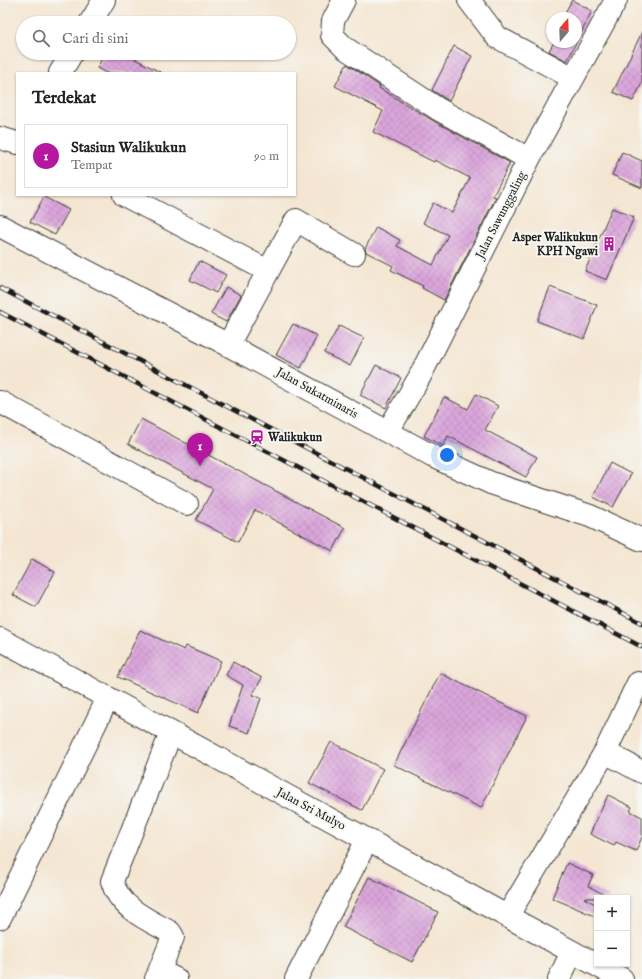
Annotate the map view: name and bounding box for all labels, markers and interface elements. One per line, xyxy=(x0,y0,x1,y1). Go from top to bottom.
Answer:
north arrow xyxy=(546,12,582,48)
search box xyxy=(16,16,296,60)
icon: search xyxy=(30,27,52,49)
text: Cari di sini xyxy=(62,29,129,48)
text: Terdekat xyxy=(32,88,96,109)
text: Stasiun Walikukun xyxy=(71,138,186,157)
text: 1 xyxy=(44,148,48,165)
text: 90 m xyxy=(254,148,279,165)
text: Tempat xyxy=(71,157,112,174)
street label: Jalan Sawunggaling xyxy=(471,168,531,264)
place label: Asper Walikukun KPH Ngawi xyxy=(512,230,599,260)
building icon: Asper Walikukun KPH Ngawi xyxy=(601,236,617,252)
street label: Jalan Sukatminaris xyxy=(271,363,361,423)
station icon: Walikukun xyxy=(249,429,265,445)
place label: Walikukun xyxy=(267,430,323,445)
pin: 1 xyxy=(187,433,213,466)
your location xyxy=(437,445,457,465)
street label: Jalan Sri Mulyo xyxy=(272,784,349,835)
map controls xyxy=(594,895,630,967)
button: + xyxy=(594,895,630,931)
button: − xyxy=(594,931,630,967)

